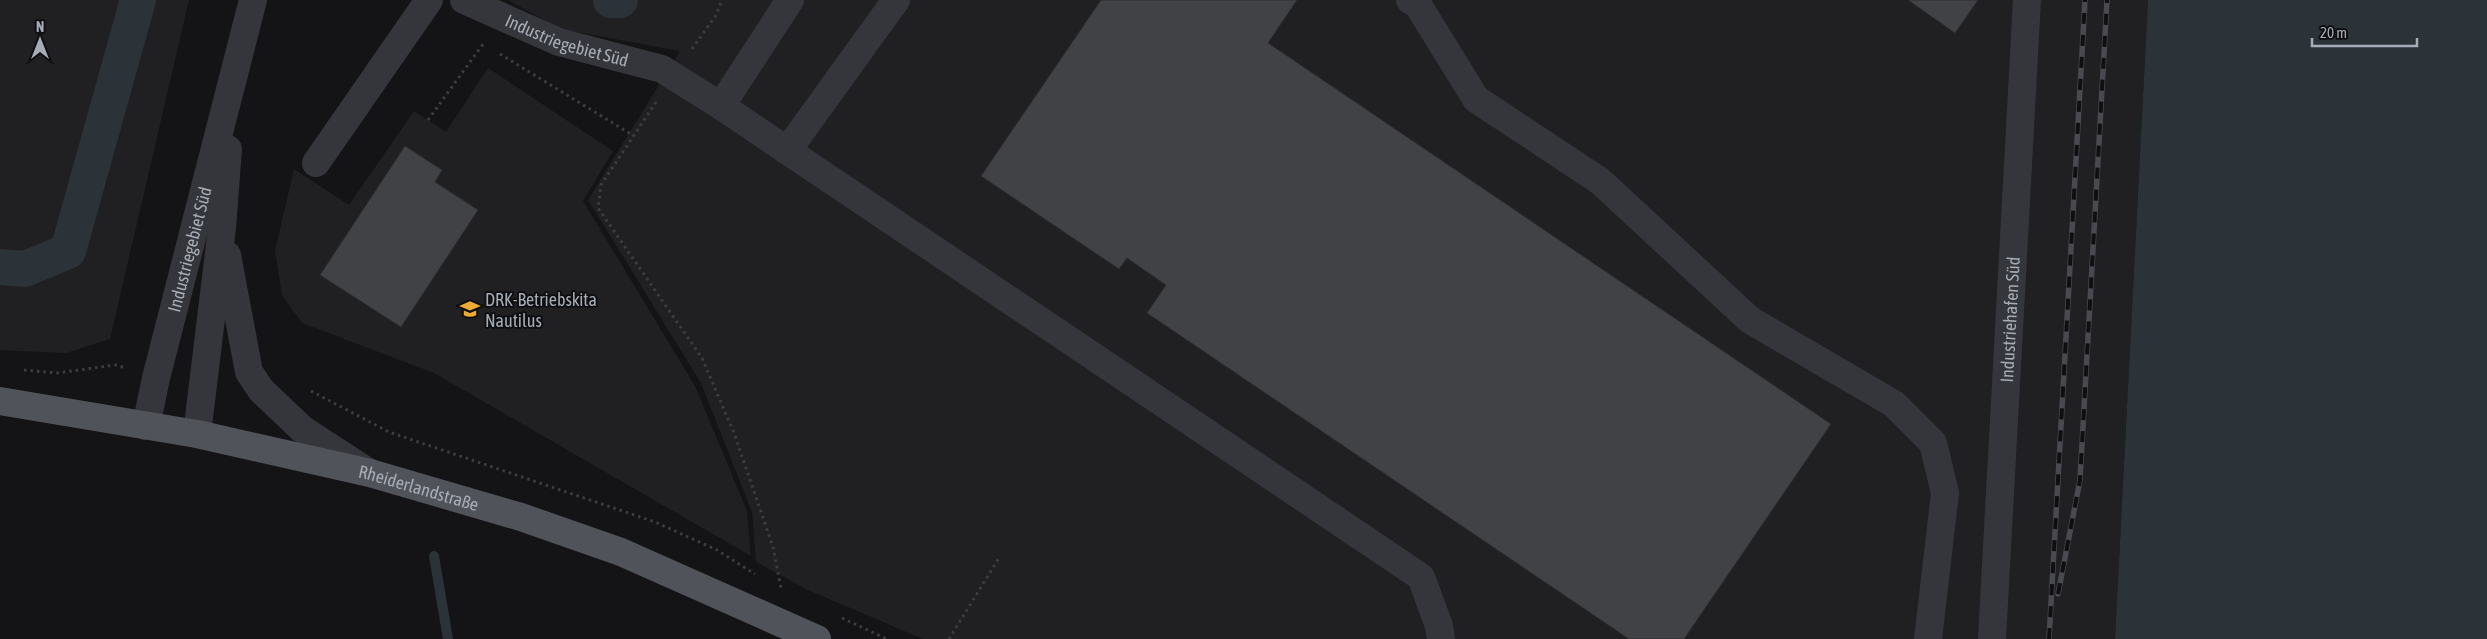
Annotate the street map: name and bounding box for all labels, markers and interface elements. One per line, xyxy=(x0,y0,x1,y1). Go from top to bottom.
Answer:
street label: Industriegebiet Süd xyxy=(502,9,631,70)
north arrow xyxy=(15,15,65,65)
scale bar xyxy=(2312,15,2417,47)
text: N xyxy=(36,19,44,35)
text: 20 m xyxy=(2320,24,2347,41)
street label: Industriegebiet Süd xyxy=(163,184,215,314)
street label: Industriehafen Süd xyxy=(1996,256,2023,383)
place label: DRK-Betriebskita Nautilus xyxy=(485,289,597,331)
school or university icon: DRK-Betriebskita Nautilus xyxy=(459,298,481,320)
street label: Rheiderlandstraße xyxy=(357,460,481,515)

